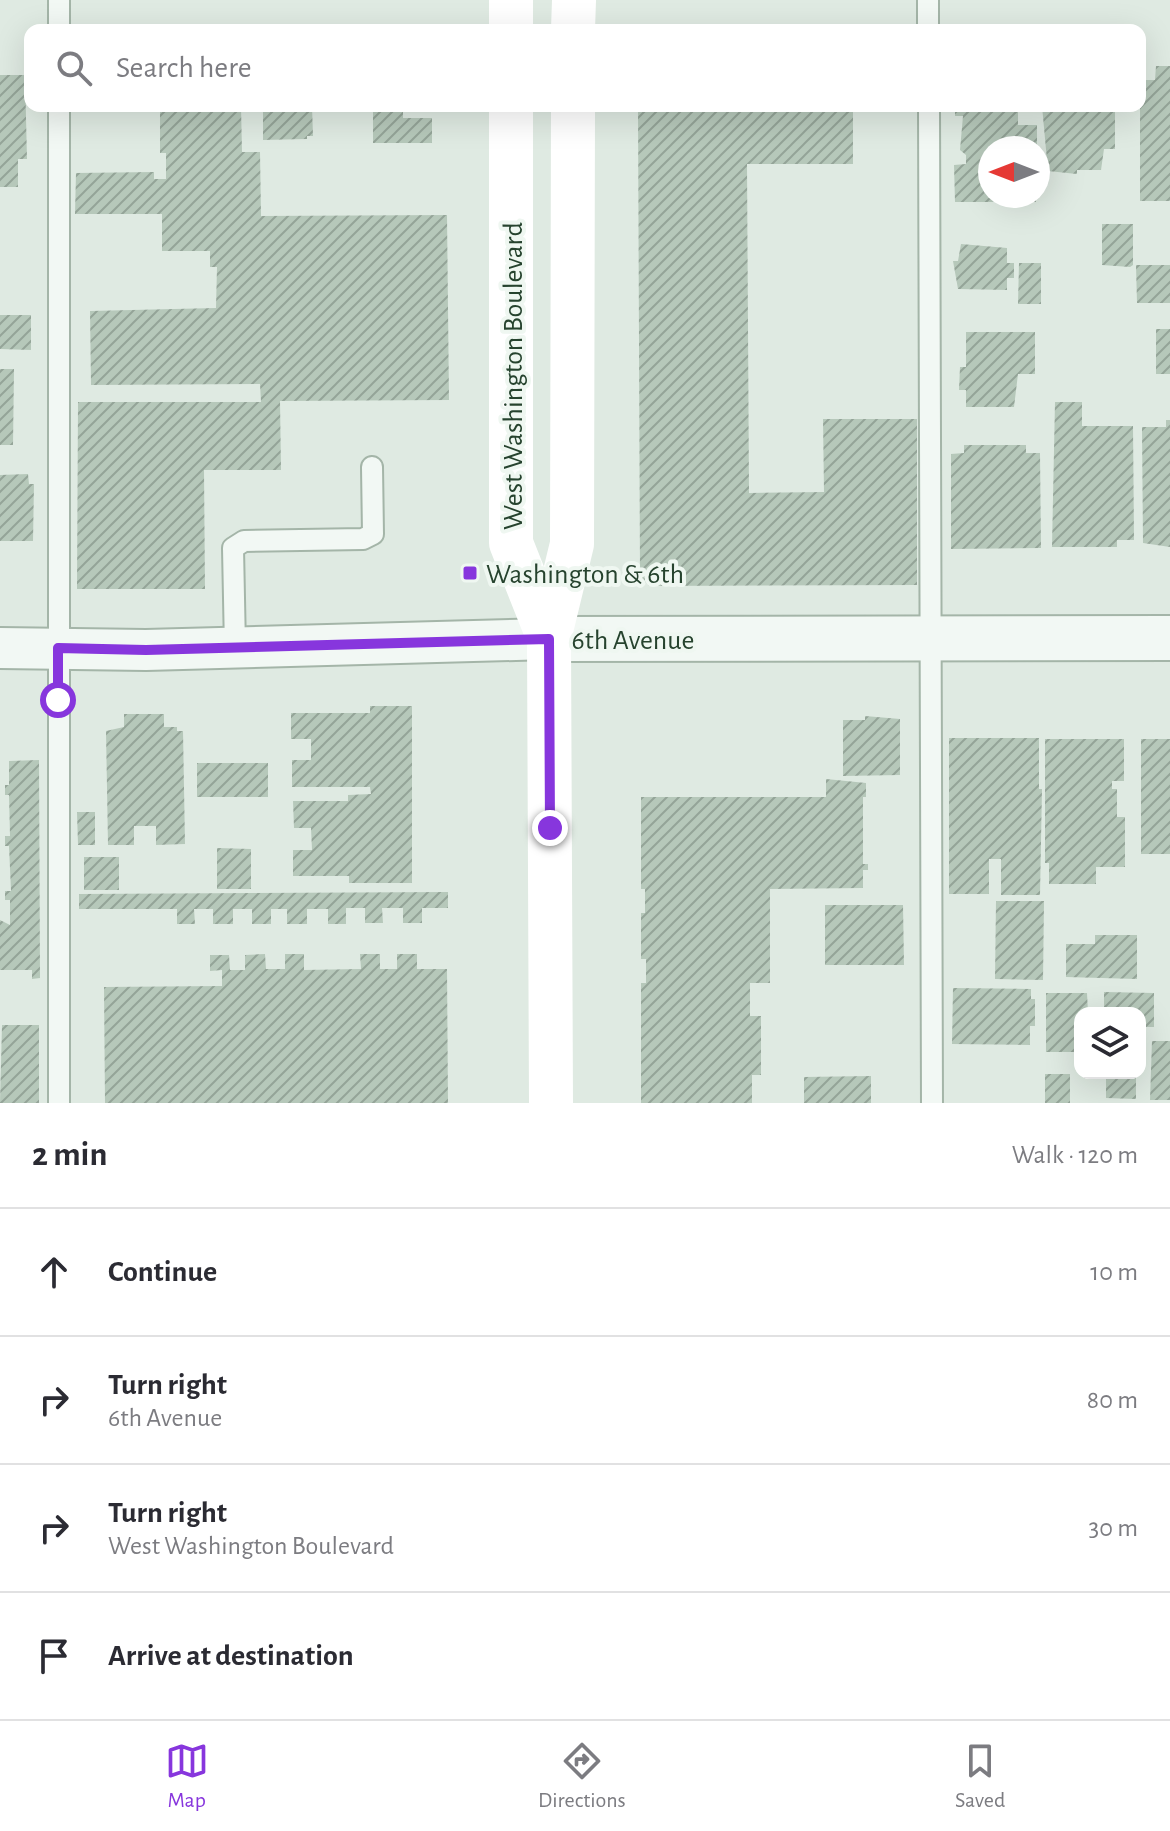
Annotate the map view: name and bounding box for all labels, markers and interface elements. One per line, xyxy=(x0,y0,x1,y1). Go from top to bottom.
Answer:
search box xyxy=(24,24,1146,112)
icon: search xyxy=(52,46,96,90)
text: Search here xyxy=(116,53,252,83)
north arrow xyxy=(978,136,1050,208)
street label: West Washington Boulevard xyxy=(500,222,528,530)
place label: Washington & 6th xyxy=(486,561,684,589)
marker: Washington & 6th xyxy=(461,564,479,582)
street label: 6th Avenue xyxy=(572,627,694,655)
route start xyxy=(40,682,76,718)
route end xyxy=(532,810,568,846)
map controls xyxy=(1074,1007,1146,1079)
button: layers xyxy=(1074,1007,1146,1079)
text: 2 min xyxy=(32,1138,107,1172)
text: Walk · 120 m xyxy=(1012,1142,1138,1168)
icon: ahead xyxy=(32,1250,76,1294)
text: Continue xyxy=(108,1257,217,1287)
text: 10 m xyxy=(1090,1259,1138,1285)
text: Turn right xyxy=(108,1370,227,1400)
icon: right xyxy=(32,1378,76,1422)
text: 80 m xyxy=(1087,1387,1138,1413)
text: 6th Avenue xyxy=(108,1405,222,1431)
text: Turn right xyxy=(108,1498,227,1528)
icon: right xyxy=(32,1506,76,1550)
text: 30 m xyxy=(1088,1515,1138,1541)
text: West Washington Boulevard xyxy=(108,1533,394,1559)
icon: arrive xyxy=(32,1634,76,1678)
text: Arrive at destination xyxy=(108,1641,354,1671)
tab: Map xyxy=(165,1739,209,1813)
tab: Directions xyxy=(538,1739,626,1813)
tab: Saved xyxy=(955,1739,1005,1813)

